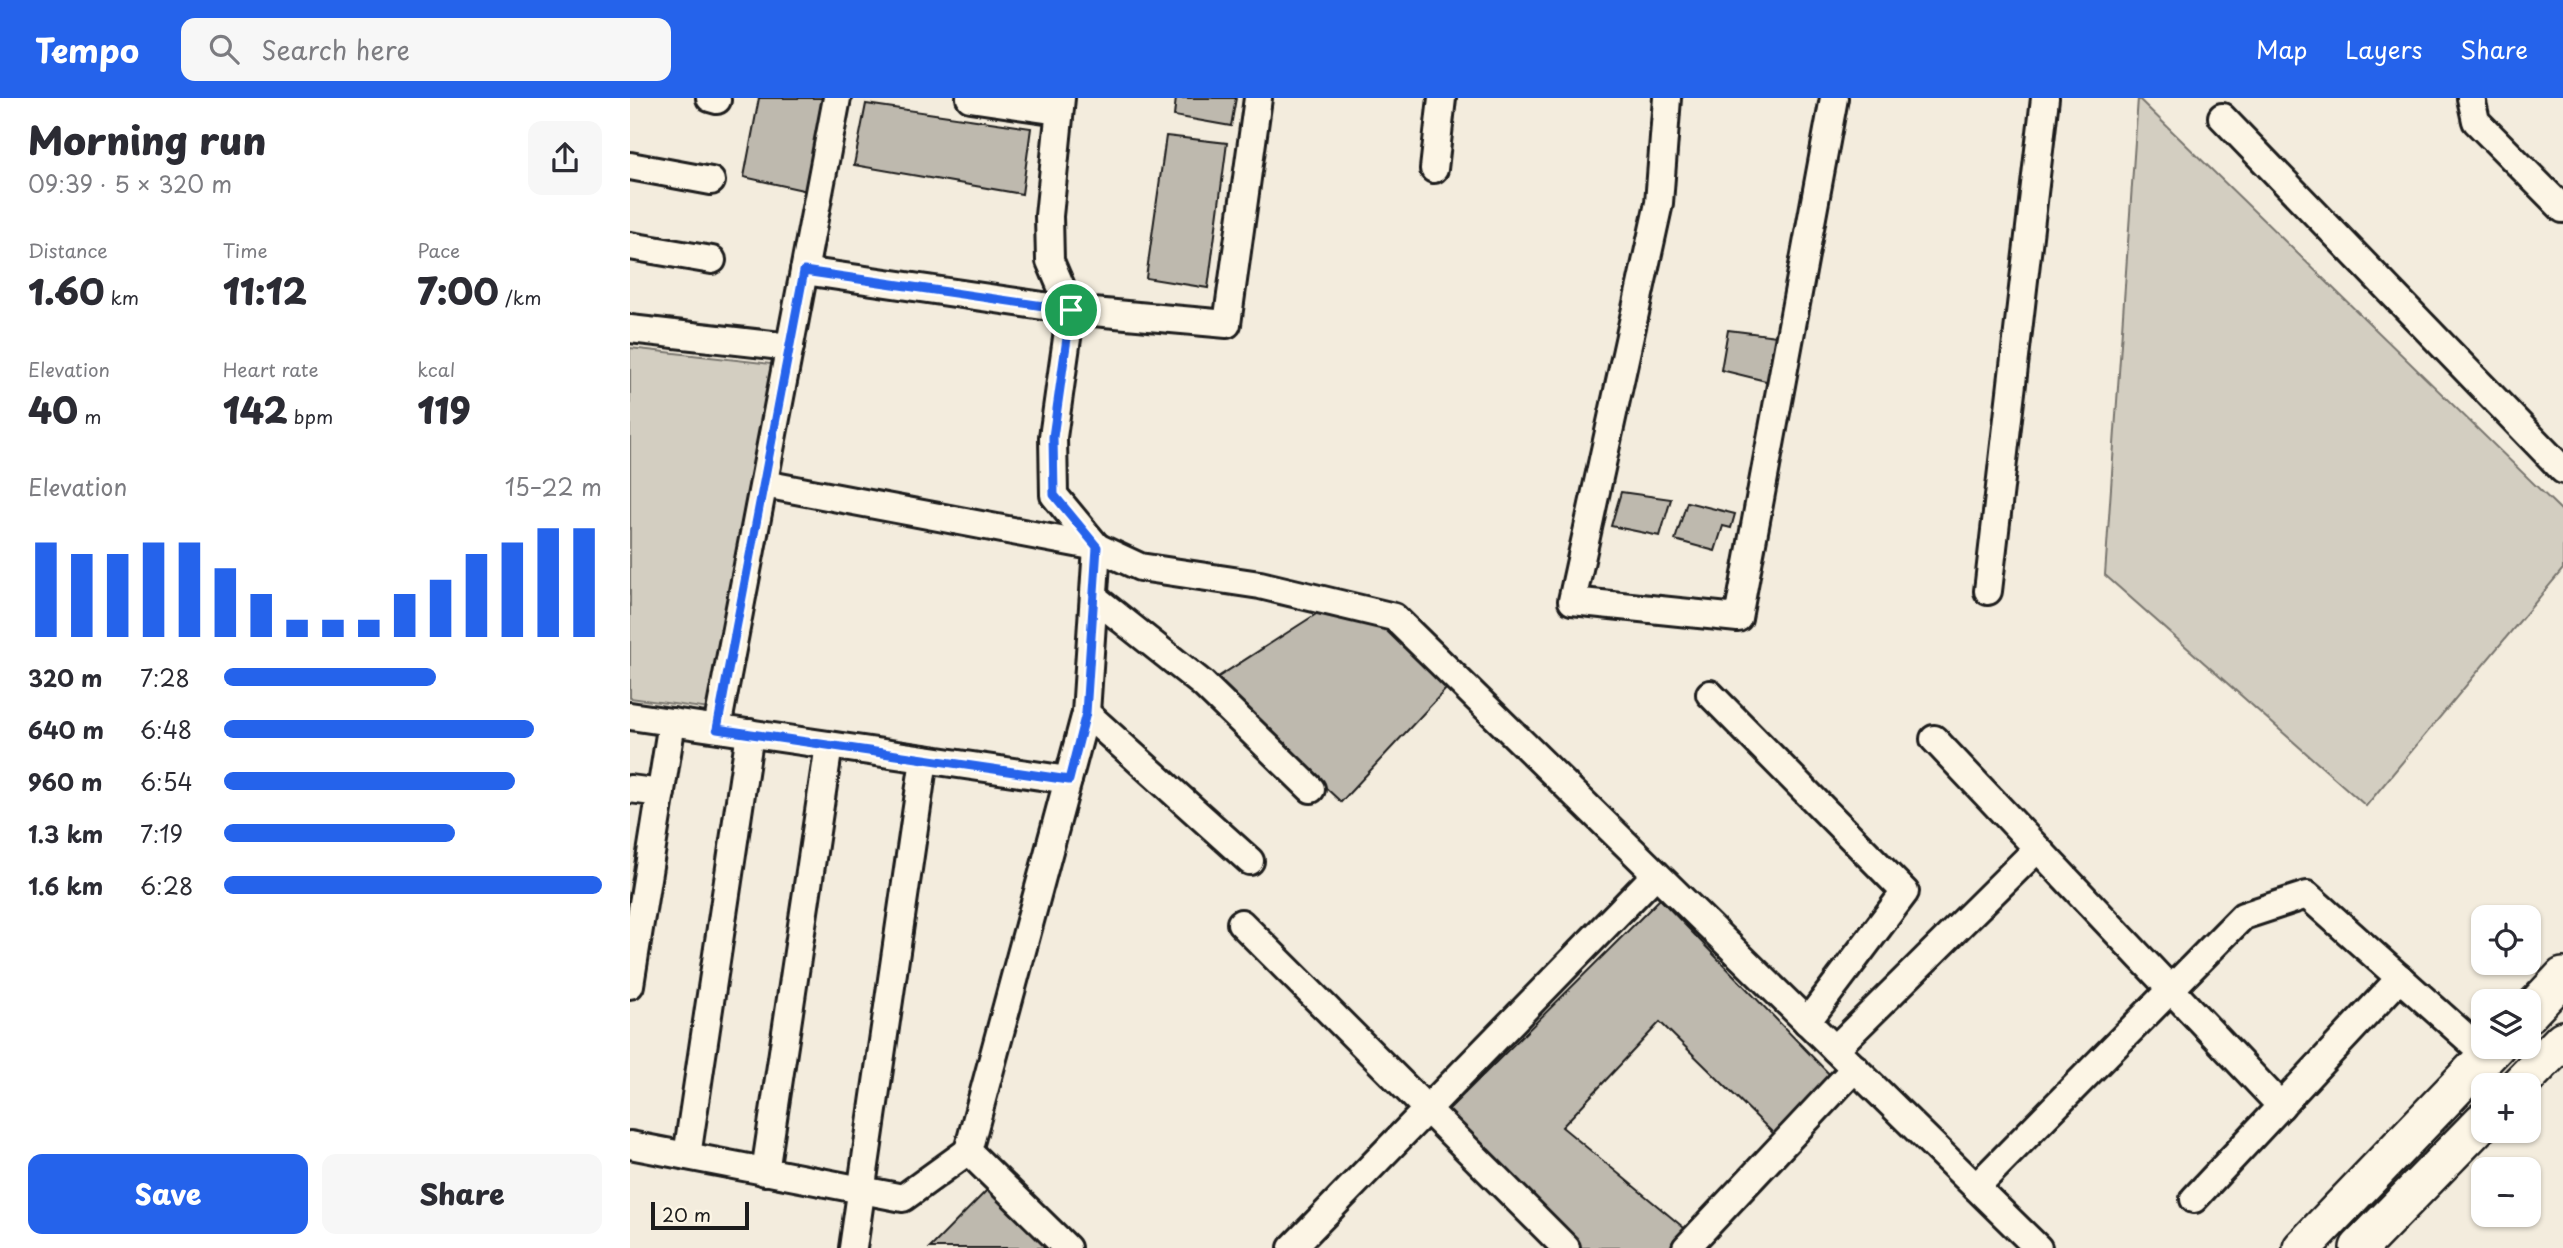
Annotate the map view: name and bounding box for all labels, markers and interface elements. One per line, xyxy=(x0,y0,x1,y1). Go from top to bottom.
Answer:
search box xyxy=(181,18,671,81)
text: Tempo xyxy=(35,24,139,74)
icon: search xyxy=(205,30,243,68)
text: Search here xyxy=(261,30,410,69)
text: Map xyxy=(2256,31,2307,67)
text: Layers xyxy=(2345,31,2422,67)
text: Share xyxy=(2460,31,2528,67)
text: Morning run xyxy=(28,111,266,168)
button: share xyxy=(528,121,602,195)
text: 09:39 · 5 × 320 m xyxy=(28,166,232,201)
text: Distance xyxy=(28,236,108,264)
text: Time xyxy=(223,236,268,264)
text: Pace xyxy=(417,236,460,264)
text: 1.60 xyxy=(28,264,104,317)
text: 11:12 xyxy=(223,264,307,317)
text: 7:00 xyxy=(417,264,499,317)
pin xyxy=(1041,280,1101,340)
text: km xyxy=(104,283,139,311)
text: /km xyxy=(499,283,541,311)
icon: arrive xyxy=(1052,291,1090,329)
text: Elevation xyxy=(28,355,110,383)
text: Heart rate xyxy=(223,355,319,383)
text: kcal xyxy=(417,355,455,383)
text: 40 xyxy=(28,383,78,436)
text: 142 xyxy=(223,383,288,436)
text: 119 xyxy=(417,383,471,436)
text: m xyxy=(78,402,102,430)
text: bpm xyxy=(288,402,333,430)
text: Elevation xyxy=(28,469,127,504)
text: 15–22 m xyxy=(505,469,602,504)
text: 320 m xyxy=(28,660,102,695)
text: 7:28 xyxy=(140,660,190,695)
text: 640 m xyxy=(28,712,104,747)
text: 6:48 xyxy=(140,712,192,747)
text: 960 m xyxy=(28,764,102,799)
text: 6:54 xyxy=(140,764,193,799)
text: 1.3 km xyxy=(28,816,103,851)
text: 7:19 xyxy=(140,816,183,851)
text: 1.6 km xyxy=(28,868,103,903)
text: 6:28 xyxy=(140,868,193,903)
map controls xyxy=(2471,905,2541,1227)
button: locate xyxy=(2471,905,2541,975)
button: layers xyxy=(2471,989,2541,1059)
button: + xyxy=(2471,1073,2541,1143)
button: Save xyxy=(28,1154,308,1234)
button: Share xyxy=(322,1154,602,1234)
button: − xyxy=(2471,1157,2541,1227)
scale bar xyxy=(651,1199,749,1231)
text: 20 m xyxy=(662,1200,711,1228)

